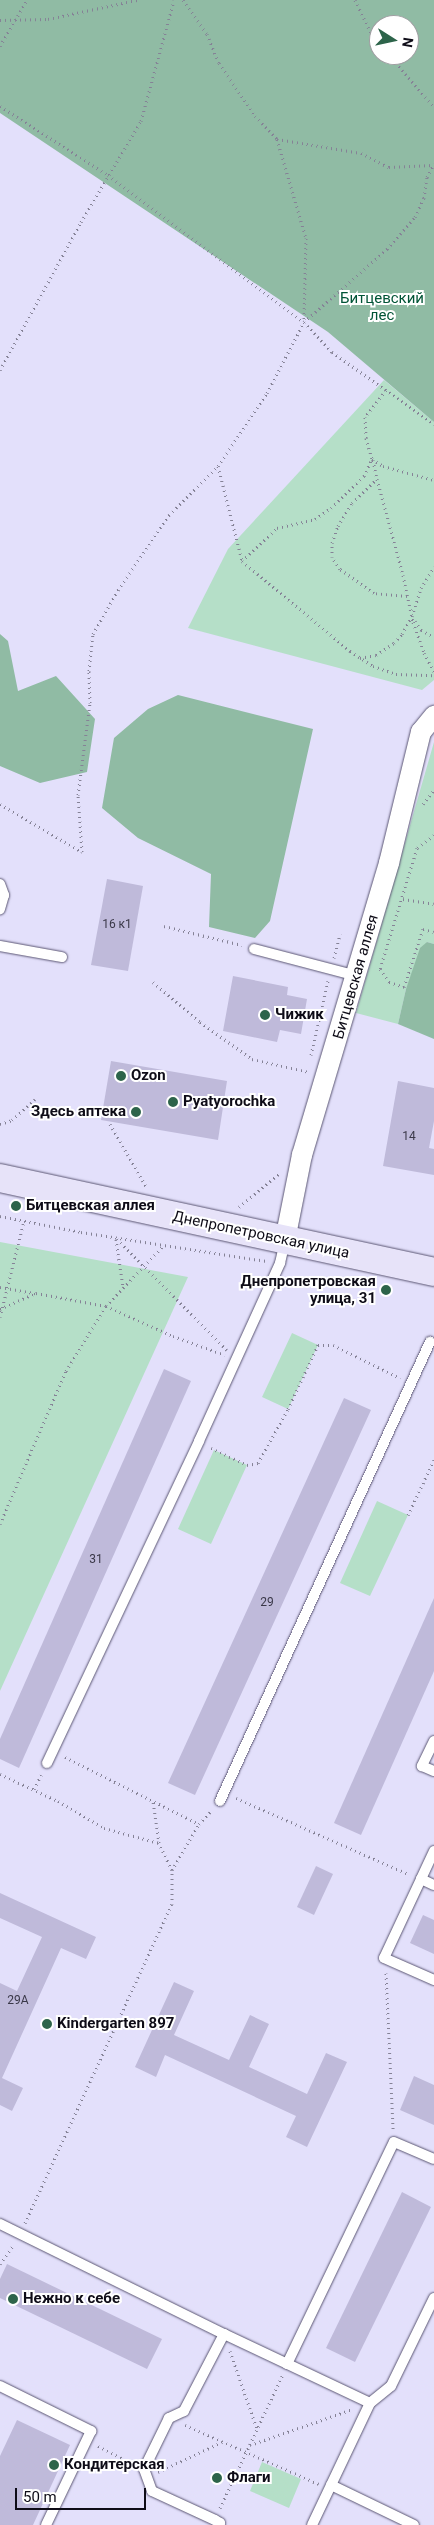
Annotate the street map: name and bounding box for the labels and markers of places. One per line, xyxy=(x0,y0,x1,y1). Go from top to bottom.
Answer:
place label: Чижик xyxy=(275,1006,324,1024)
marker: Чижик xyxy=(259,1009,271,1021)
place label: Ozon xyxy=(131,1067,166,1085)
marker: Ozon xyxy=(115,1070,127,1082)
place label: Pyatyorochka xyxy=(183,1093,275,1111)
marker: Pyatyorochka xyxy=(167,1096,179,1108)
place label: Здесь аптека xyxy=(31,1103,126,1121)
marker: Здесь аптека xyxy=(130,1106,142,1118)
place label: Битцевская аллея xyxy=(26,1197,155,1215)
marker: Битцевская аллея xyxy=(10,1200,22,1212)
place label: Днепропетровская улица, 31 xyxy=(241,1272,376,1307)
marker: Днепропетровская улица, 31 xyxy=(380,1284,392,1296)
place label: Kindergarten 897 xyxy=(57,2015,174,2033)
marker: Kindergarten 897 xyxy=(41,2018,53,2030)
place label: Нежно к себе xyxy=(23,2290,120,2308)
marker: Нежно к себе xyxy=(7,2293,19,2305)
place label: Кондитерская xyxy=(64,2456,165,2474)
marker: Кондитерская xyxy=(48,2459,60,2471)
place label: Флаги xyxy=(227,2469,271,2487)
marker: Флаги xyxy=(211,2472,223,2484)

